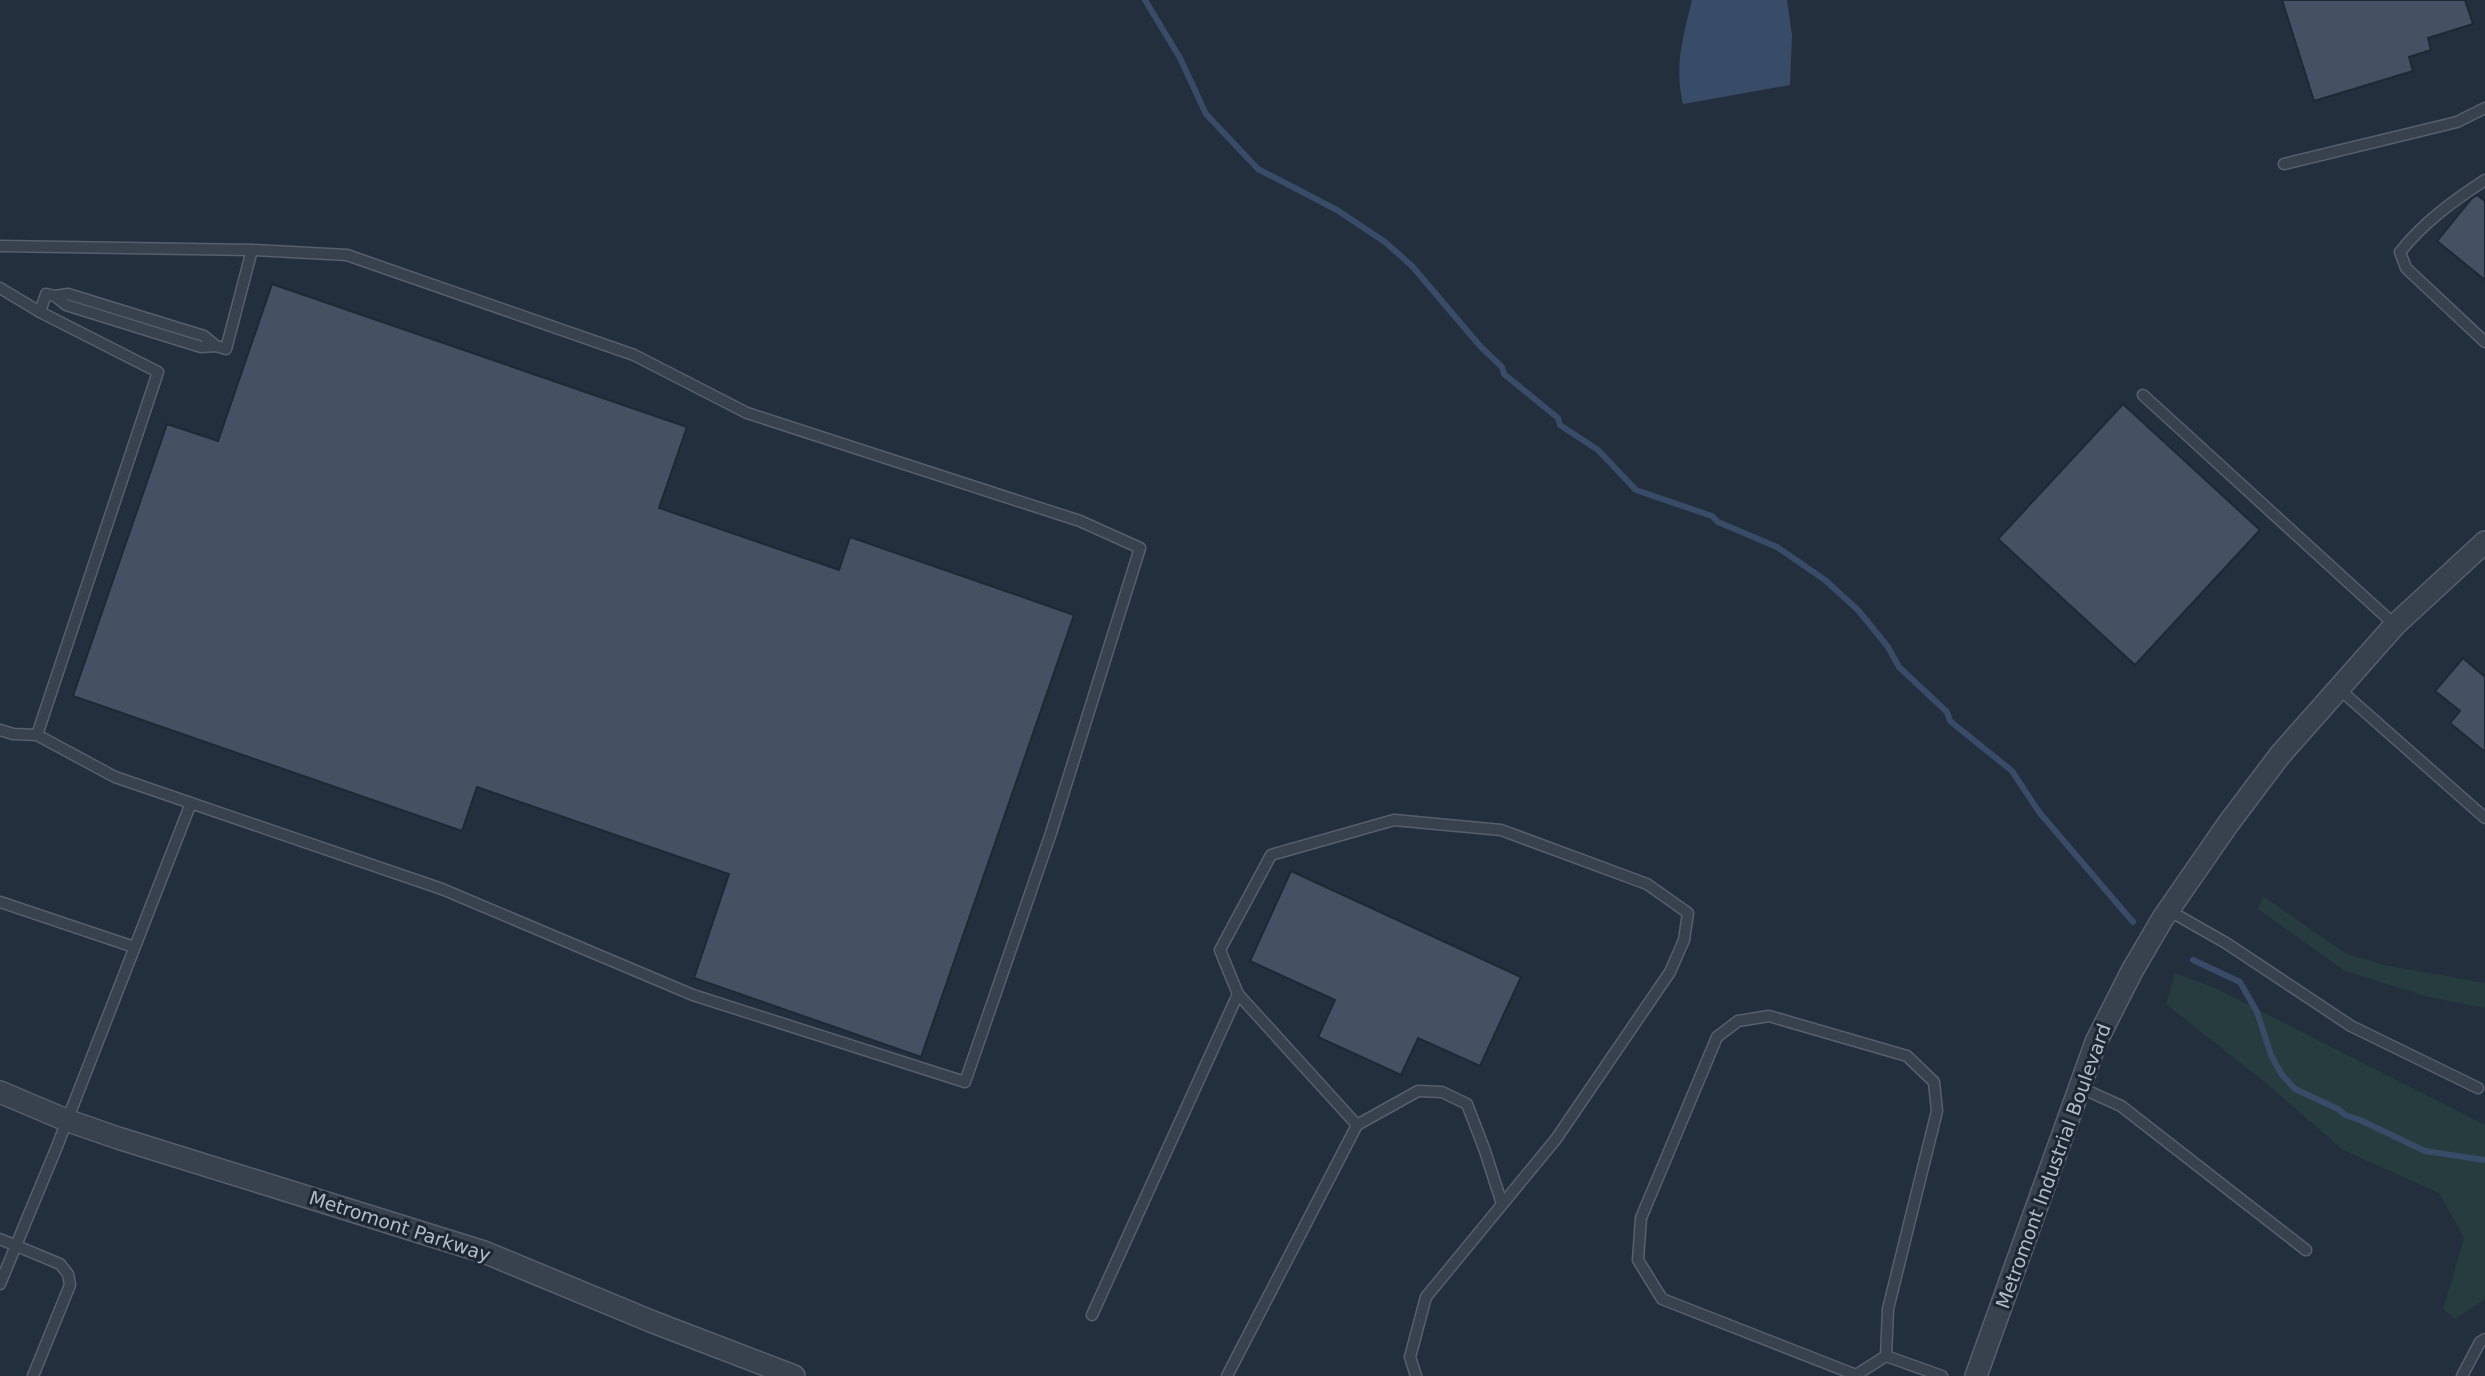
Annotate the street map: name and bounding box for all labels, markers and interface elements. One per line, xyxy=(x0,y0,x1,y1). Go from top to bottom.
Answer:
street label: Metromont Industrial Boulevard xyxy=(1991,1021,2115,1311)
street label: Metromont Parkway xyxy=(306,1186,494,1266)

